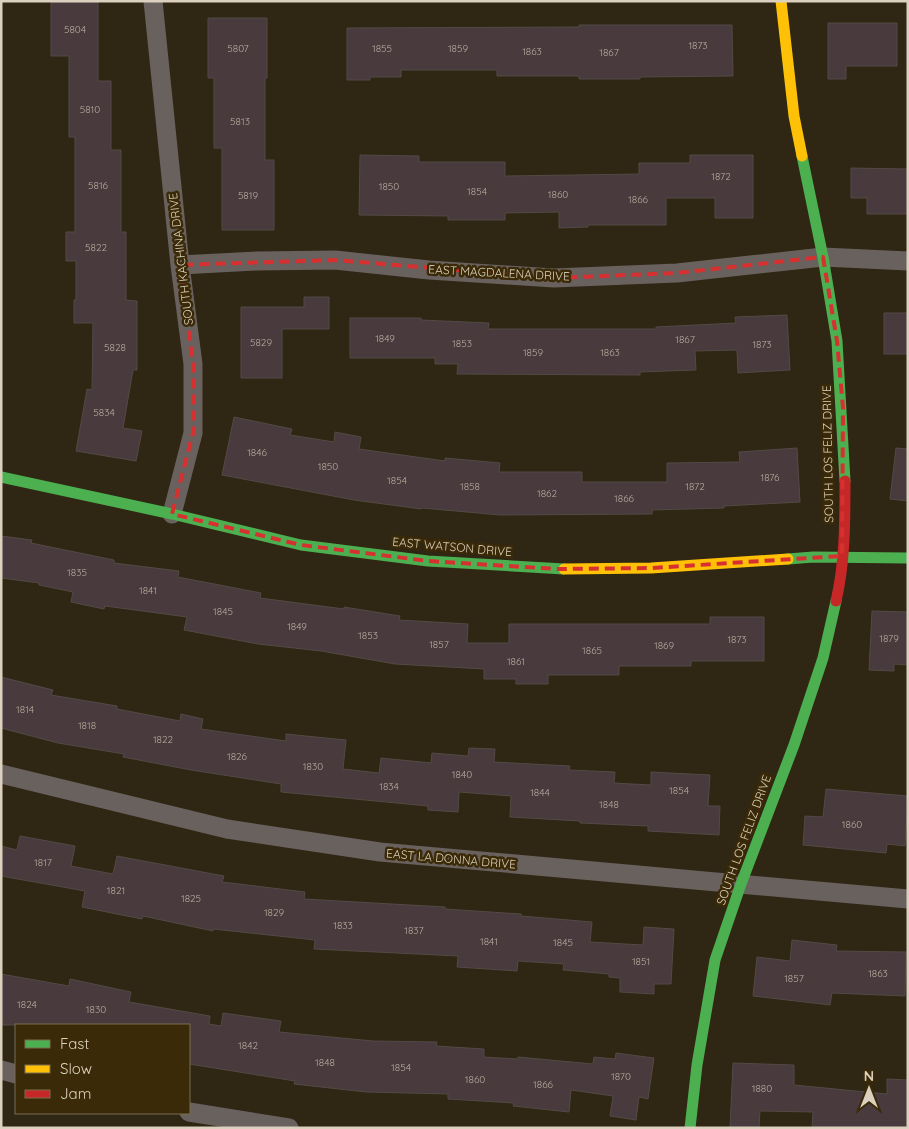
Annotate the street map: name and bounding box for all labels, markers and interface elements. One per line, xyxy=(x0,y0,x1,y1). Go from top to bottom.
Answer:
house number: 5804 xyxy=(64,23,86,36)
house number: 1873 xyxy=(688,39,708,52)
house number: 5807 xyxy=(227,42,249,55)
house number: 1855 xyxy=(372,42,392,55)
house number: 1859 xyxy=(448,42,468,55)
house number: 1863 xyxy=(522,45,542,58)
house number: 1867 xyxy=(599,46,619,59)
house number: 5810 xyxy=(80,103,100,116)
house number: 5813 xyxy=(230,115,250,128)
house number: 1872 xyxy=(711,170,731,183)
house number: 5816 xyxy=(88,179,109,192)
house number: 1850 xyxy=(379,180,399,193)
house number: 1854 xyxy=(467,185,487,198)
house number: 1860 xyxy=(548,188,568,201)
house number: 5819 xyxy=(238,189,258,202)
street label: SOUTH KACHINA DRIVE xyxy=(165,192,196,326)
house number: 1866 xyxy=(628,193,649,206)
house number: 5822 xyxy=(85,241,107,254)
street label: EAST MAGDALENA DRIVE xyxy=(428,261,570,284)
house number: 1849 xyxy=(375,332,395,345)
house number: 1867 xyxy=(675,333,695,346)
house number: 5829 xyxy=(250,336,272,349)
house number: 1853 xyxy=(452,337,472,350)
house number: 1873 xyxy=(752,338,772,351)
house number: 5828 xyxy=(104,341,126,354)
house number: 1859 xyxy=(523,346,543,359)
house number: 1863 xyxy=(600,346,620,359)
street label: SOUTH LOS FELIZ DRIVE xyxy=(819,385,836,523)
house number: 5834 xyxy=(93,406,115,419)
house number: 1846 xyxy=(247,446,267,459)
house number: 1850 xyxy=(318,460,338,473)
house number: 1876 xyxy=(760,471,780,484)
house number: 1854 xyxy=(387,474,407,487)
house number: 1858 xyxy=(460,480,480,493)
house number: 1872 xyxy=(685,480,705,493)
house number: 1862 xyxy=(537,487,557,500)
house number: 1866 xyxy=(614,492,635,505)
street label: EAST WATSON DRIVE xyxy=(392,534,513,559)
house number: 1835 xyxy=(67,566,87,579)
house number: 1841 xyxy=(139,584,157,597)
house number: 1845 xyxy=(213,605,233,618)
house number: 1849 xyxy=(287,620,307,633)
house number: 1853 xyxy=(358,629,378,642)
house number: 1879 xyxy=(879,632,899,645)
house number: 1873 xyxy=(727,633,747,646)
house number: 1857 xyxy=(429,638,449,651)
house number: 1869 xyxy=(654,639,674,652)
house number: 1865 xyxy=(582,644,602,657)
house number: 1861 xyxy=(507,655,525,668)
house number: 1814 xyxy=(16,703,34,716)
house number: 1818 xyxy=(78,719,96,732)
house number: 1822 xyxy=(153,733,174,746)
house number: 1826 xyxy=(227,750,248,763)
house number: 1830 xyxy=(303,760,323,773)
house number: 1840 xyxy=(452,768,472,781)
street label: SOUTH LOS FELIZ DRIVE xyxy=(713,772,774,907)
house number: 1834 xyxy=(379,780,399,793)
house number: 1854 xyxy=(669,784,689,797)
house number: 1844 xyxy=(530,786,550,799)
house number: 1848 xyxy=(599,798,619,811)
house number: 1860 xyxy=(842,818,862,831)
street label: EAST LA DONNA DRIVE xyxy=(386,845,517,872)
house number: 1817 xyxy=(34,856,52,869)
house number: 1821 xyxy=(107,884,125,897)
house number: 1825 xyxy=(181,892,201,905)
house number: 1829 xyxy=(264,906,285,919)
house number: 1833 xyxy=(333,919,353,932)
house number: 1837 xyxy=(404,924,424,937)
house number: 1841 xyxy=(480,935,498,948)
house number: 1845 xyxy=(553,936,573,949)
house number: 1851 xyxy=(632,955,650,968)
house number: 1863 xyxy=(868,967,888,980)
house number: 1857 xyxy=(784,972,804,985)
house number: 1824 xyxy=(17,998,37,1011)
house number: 1830 xyxy=(86,1003,106,1016)
legend xyxy=(15,1024,190,1114)
text: Fast xyxy=(60,1034,89,1053)
house number: 1842 xyxy=(238,1039,258,1052)
house number: 1848 xyxy=(315,1056,335,1069)
text: Slow xyxy=(60,1059,92,1078)
house number: 1854 xyxy=(391,1061,411,1074)
north arrow xyxy=(844,1064,894,1114)
text: N xyxy=(864,1067,874,1085)
house number: 1870 xyxy=(611,1070,631,1083)
house number: 1860 xyxy=(465,1073,485,1086)
house number: 1866 xyxy=(533,1078,554,1091)
house number: 1880 xyxy=(752,1082,772,1095)
text: Jam xyxy=(60,1084,91,1103)

